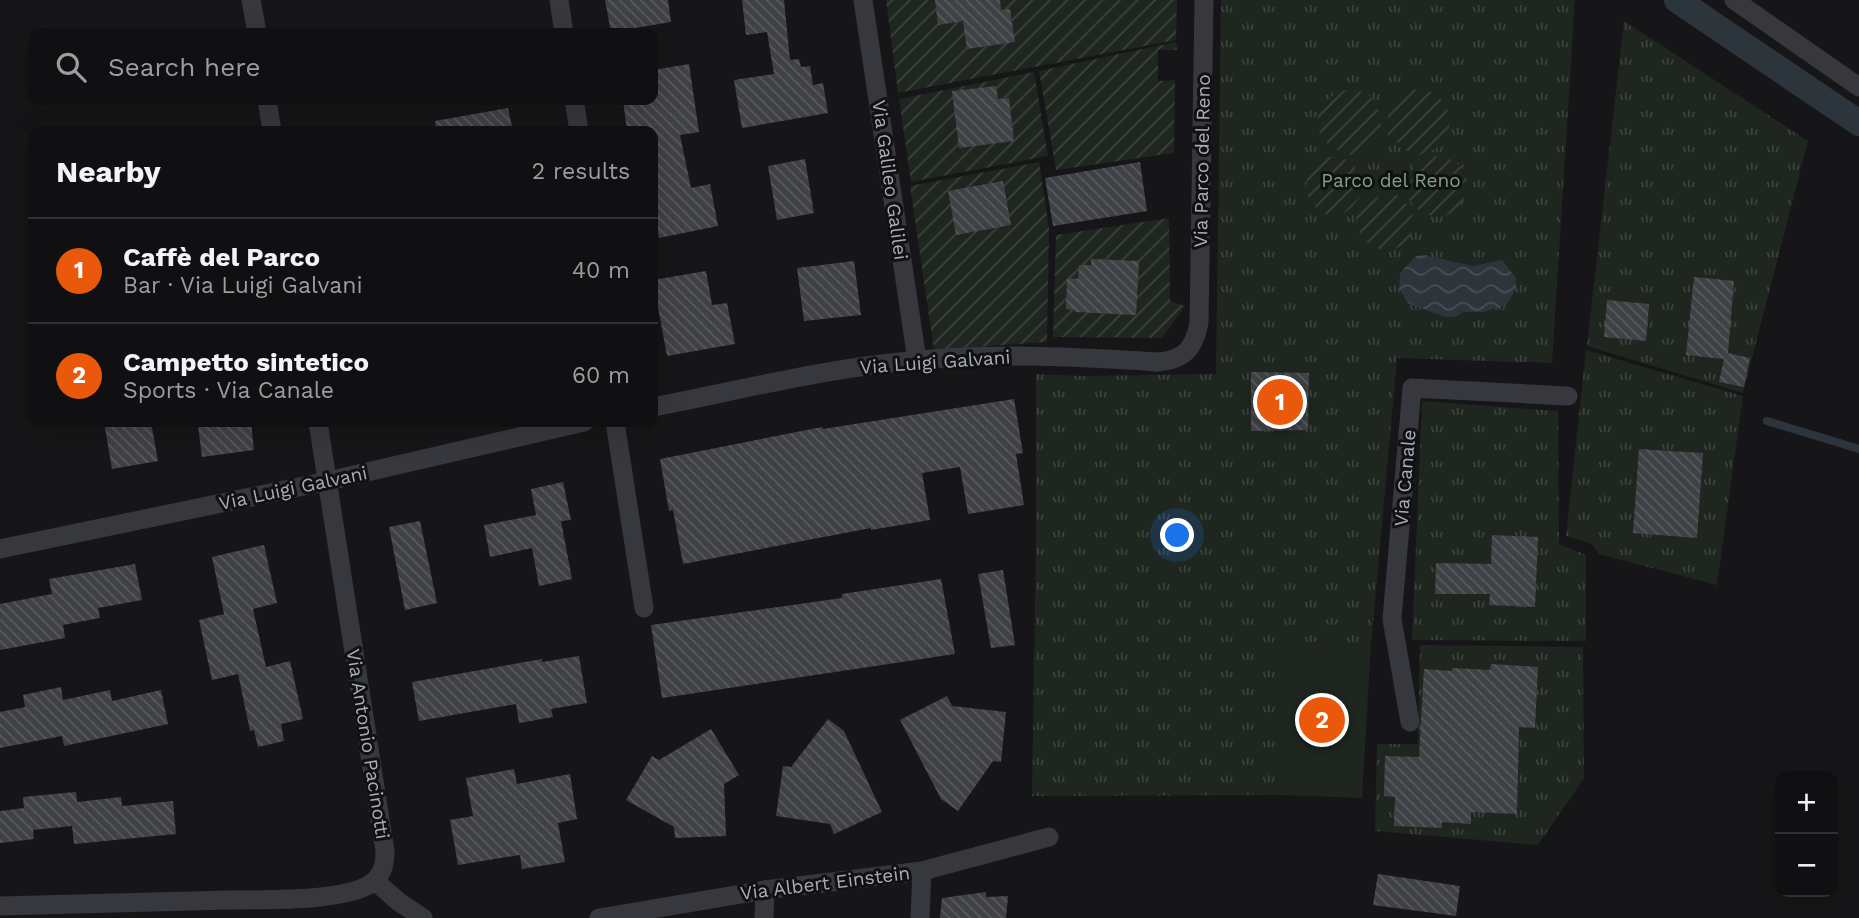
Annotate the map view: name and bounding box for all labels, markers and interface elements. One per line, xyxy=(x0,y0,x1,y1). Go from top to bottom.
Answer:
search box xyxy=(28,28,658,105)
icon: search xyxy=(52,48,90,86)
text: Search here xyxy=(108,52,260,82)
street label: Via Parco del Reno xyxy=(1189,74,1215,248)
street label: Via Galileo Galilei xyxy=(867,98,913,262)
text: Nearby xyxy=(56,154,161,189)
text: 2 results xyxy=(532,158,630,185)
park label: Parco del Reno xyxy=(1321,169,1461,192)
text: Caffè del Parco xyxy=(123,242,320,272)
text: 1 xyxy=(74,257,84,284)
text: 40 m xyxy=(572,257,630,284)
text: Bar · Via Luigi Galvani xyxy=(123,272,363,299)
street label: Via Luigi Galvani xyxy=(859,345,1011,379)
text: Campetto sintetico xyxy=(123,347,369,377)
text: 2 xyxy=(72,362,86,389)
text: 60 m xyxy=(572,362,630,389)
pin: 1 xyxy=(1257,376,1303,428)
text: Sports · Via Canale xyxy=(123,377,334,404)
street label: Via Canale xyxy=(1389,429,1421,527)
street label: Via Luigi Galvani xyxy=(217,461,369,515)
your location xyxy=(1160,518,1194,552)
street label: Via Antonio Pacinotti xyxy=(342,647,394,841)
pin: 2 xyxy=(1299,694,1345,746)
map controls xyxy=(1775,771,1838,897)
button: + xyxy=(1775,771,1838,834)
button: − xyxy=(1775,834,1838,897)
street label: Via Albert Einstein xyxy=(739,861,911,905)

